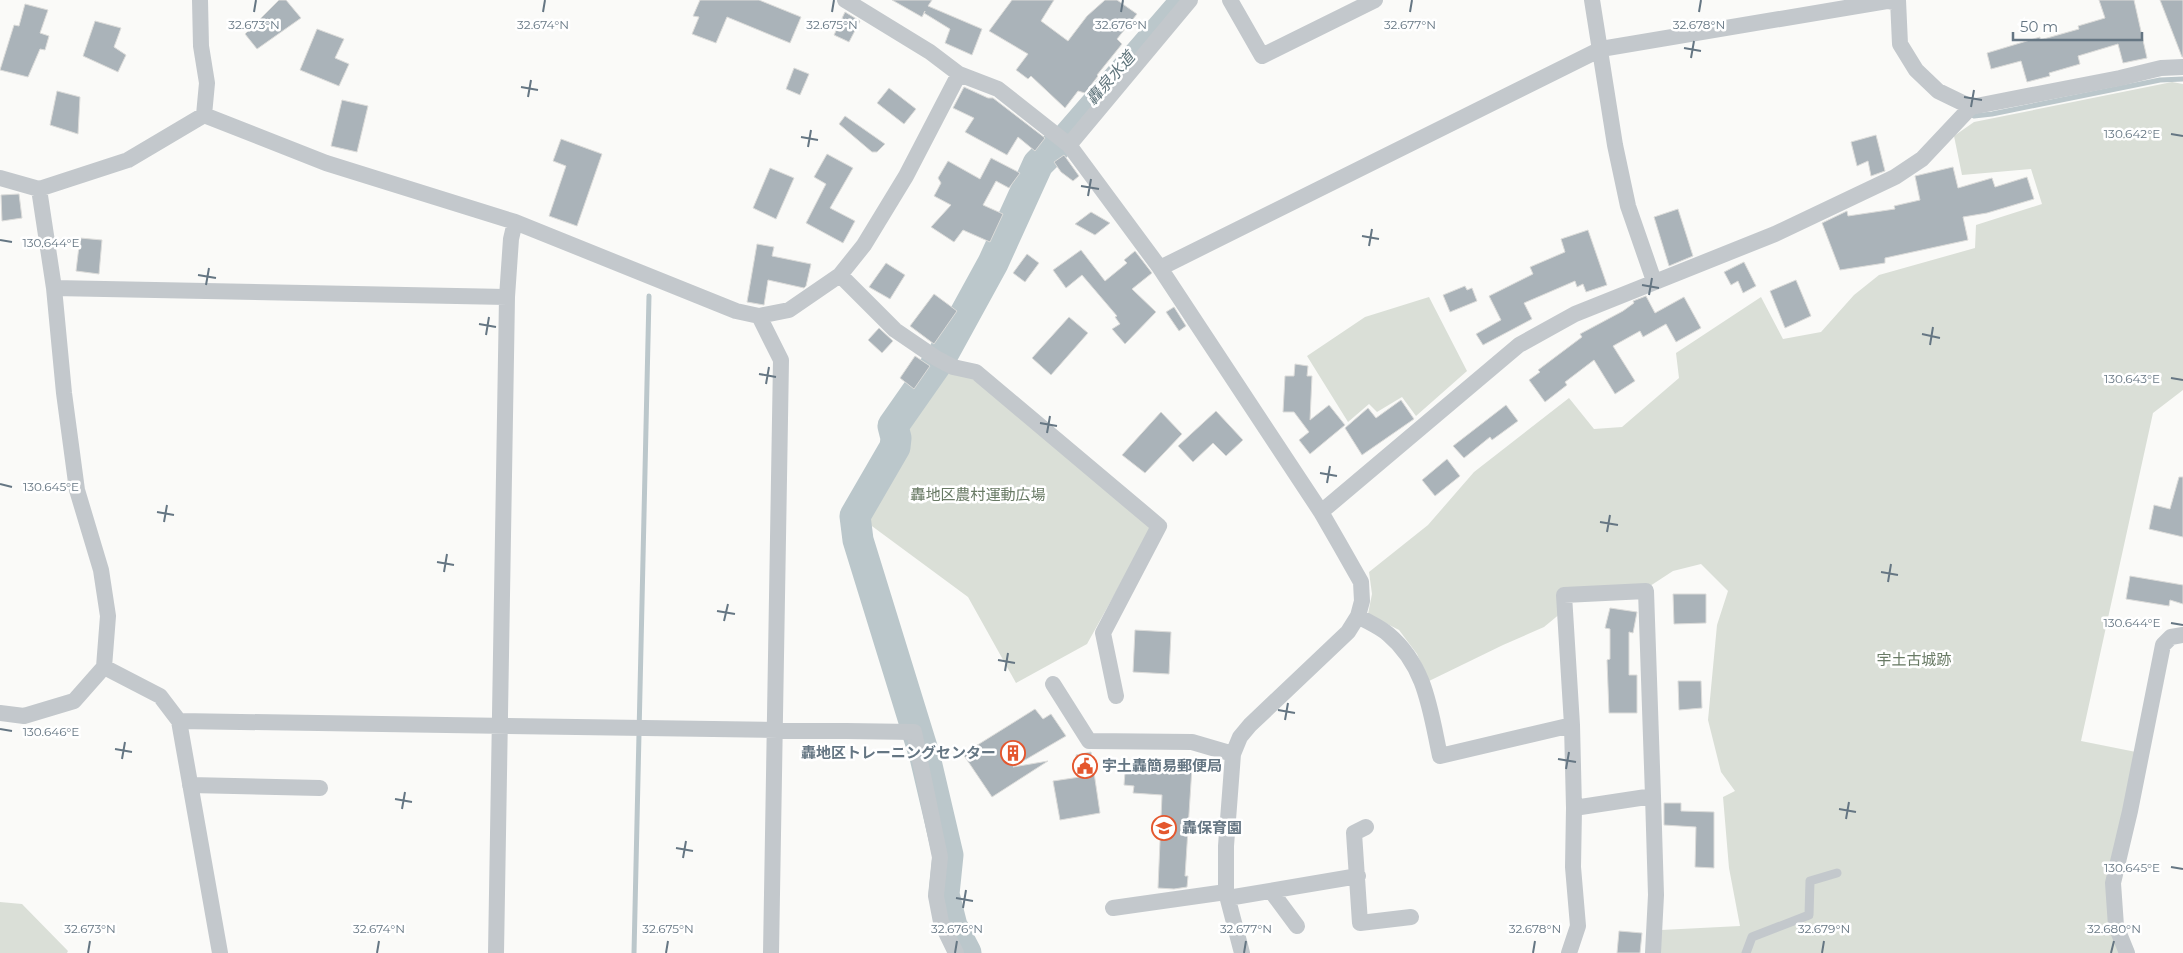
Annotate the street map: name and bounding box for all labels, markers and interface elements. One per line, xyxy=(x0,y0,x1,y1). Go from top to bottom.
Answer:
scale bar xyxy=(2013,10,2142,42)
text: 32.673°N xyxy=(228,17,280,32)
text: 32.674°N xyxy=(517,17,569,32)
text: 32.675°N xyxy=(806,17,858,32)
text: 32.676°N xyxy=(1095,17,1147,32)
text: 32.677°N xyxy=(1384,17,1436,32)
text: 32.678°N xyxy=(1673,17,1725,32)
text: 50 m xyxy=(2020,17,2058,36)
water label: 轟泉水道 xyxy=(1082,46,1141,109)
text: 130.642°E xyxy=(2104,126,2160,141)
text: 130.644°E xyxy=(22,235,80,250)
text: 130.643°E xyxy=(2104,371,2160,386)
text: 130.645°E xyxy=(23,479,79,494)
park label: 轟地区農村運動広場 xyxy=(910,485,1046,504)
text: 130.644°E xyxy=(2103,615,2161,630)
park label: 宇土古城跡 xyxy=(1876,650,1952,669)
text: 130.646°E xyxy=(23,724,79,739)
building icon: 轟地区トレーニングセンター xyxy=(1000,740,1026,766)
place label: 轟地区トレーニングセンター xyxy=(801,743,996,762)
public building icon: 宇土轟簡易郵便局 xyxy=(1072,753,1098,779)
place label: 宇土轟簡易郵便局 xyxy=(1102,756,1222,775)
school or university icon: 轟保育園 xyxy=(1151,815,1177,841)
place label: 轟保育園 xyxy=(1182,818,1242,837)
text: 130.645°E xyxy=(2104,860,2160,875)
text: 32.673°N xyxy=(64,921,116,936)
text: 32.674°N xyxy=(353,921,405,936)
text: 32.675°N xyxy=(642,921,694,936)
text: 32.676°N xyxy=(931,921,983,936)
text: 32.677°N xyxy=(1220,921,1272,936)
text: 32.678°N xyxy=(1509,921,1561,936)
text: 32.679°N xyxy=(1798,921,1850,936)
text: 32.680°N xyxy=(2087,921,2141,936)

